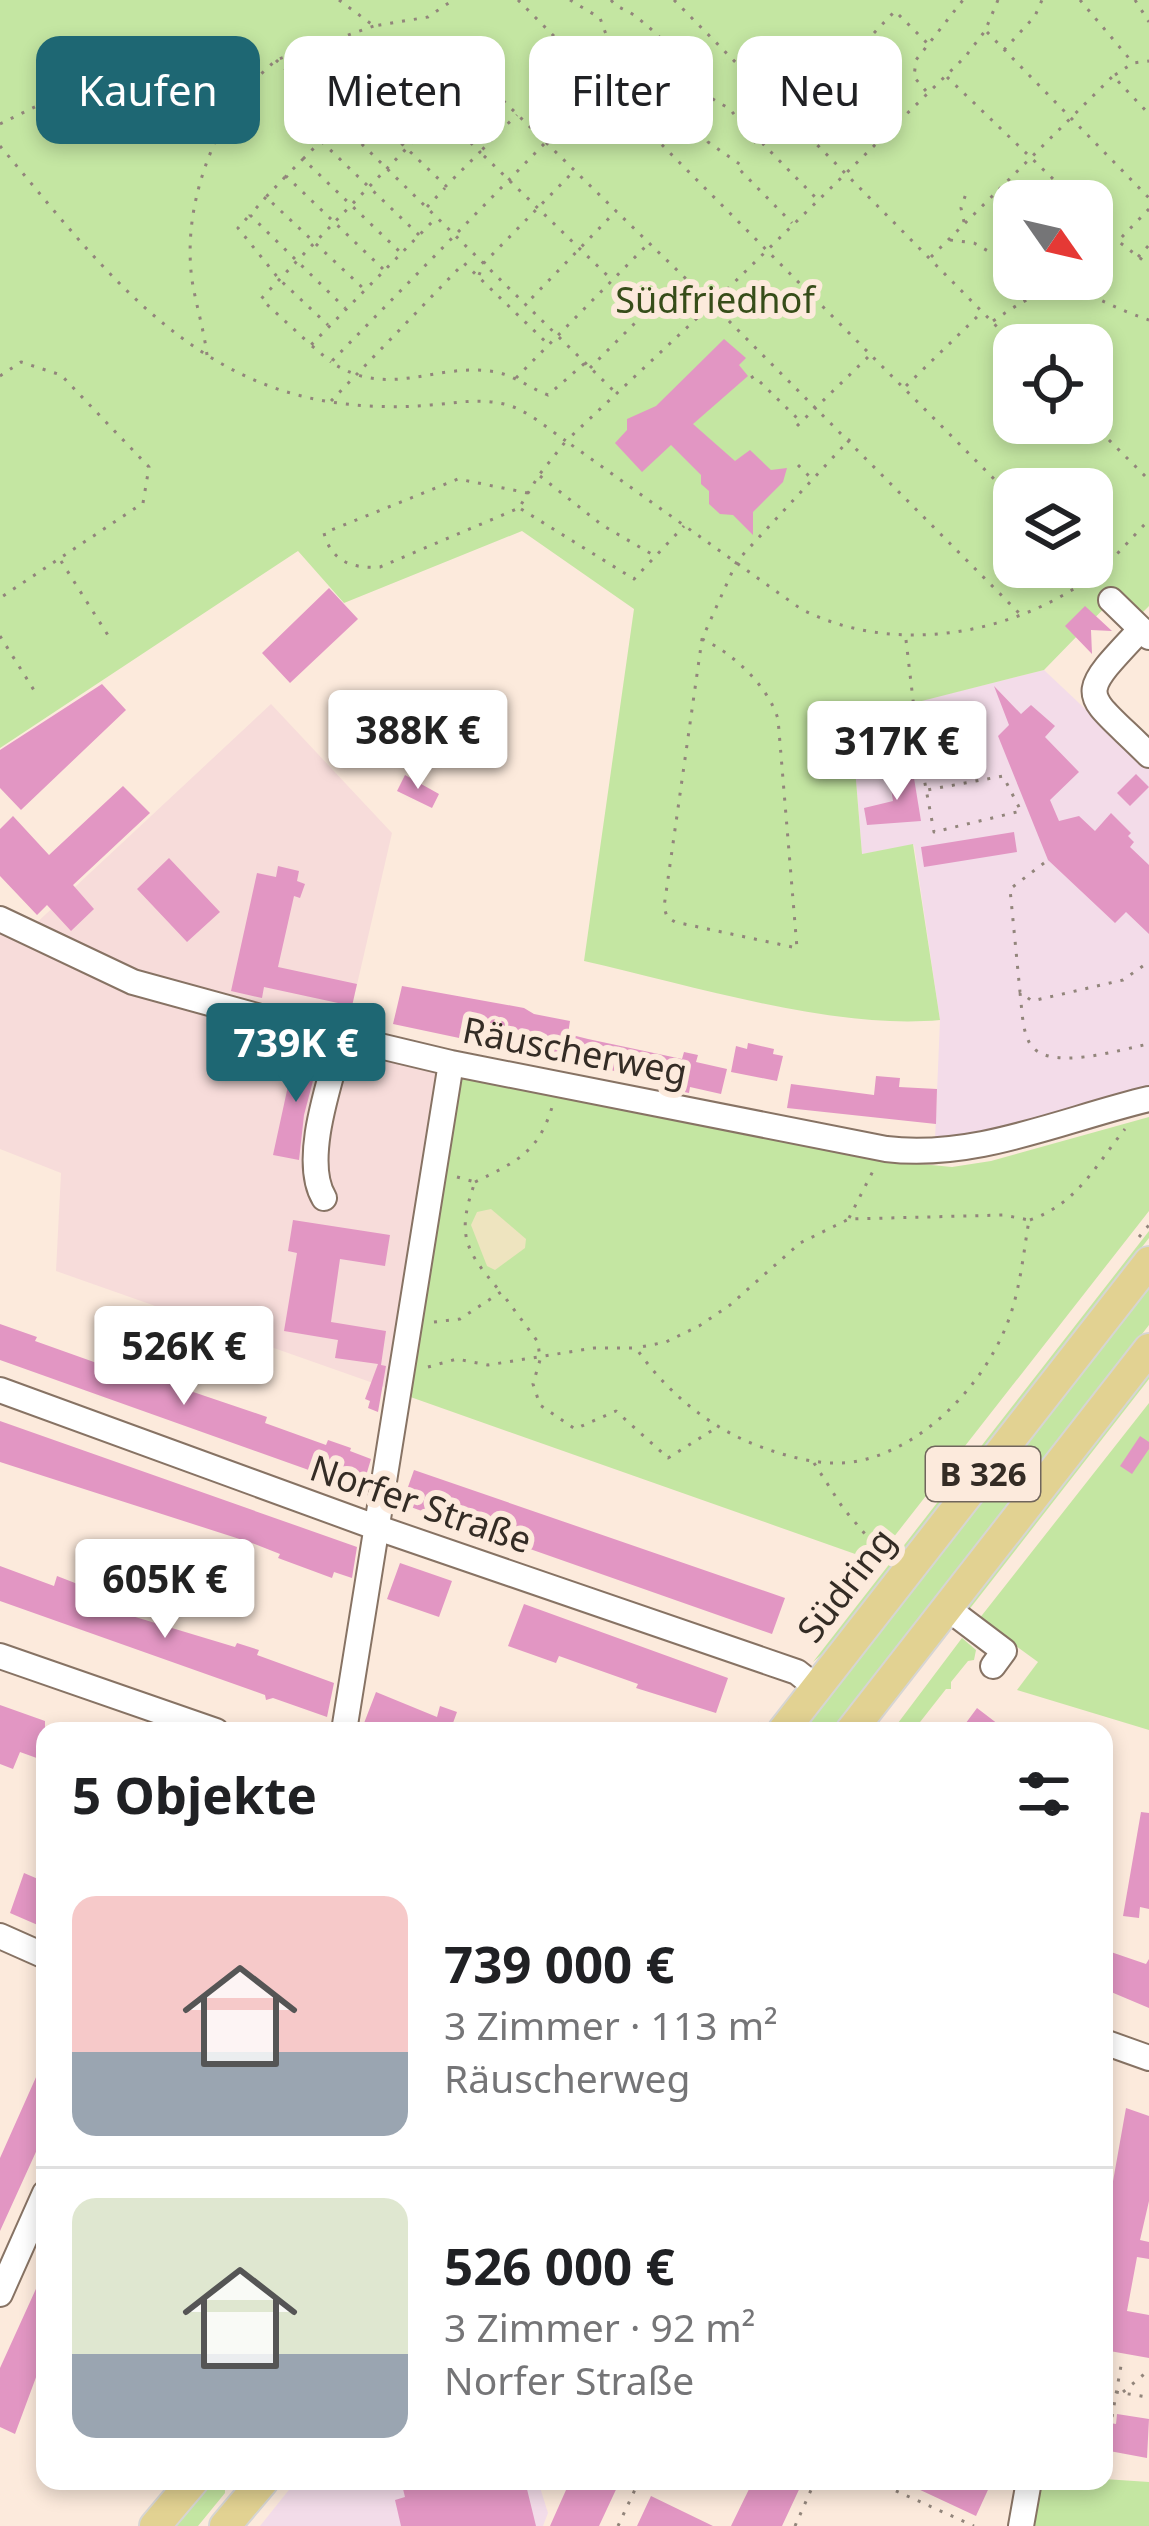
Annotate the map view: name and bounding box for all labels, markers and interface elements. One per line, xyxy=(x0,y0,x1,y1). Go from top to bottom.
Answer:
chip: Kaufen xyxy=(36,36,260,144)
chip: Mieten xyxy=(284,36,505,144)
chip: Filter xyxy=(529,36,713,144)
chip: Neu xyxy=(737,36,902,144)
north arrow xyxy=(993,180,1113,300)
map controls xyxy=(993,180,1113,588)
park label: Südfriedhof xyxy=(615,275,816,324)
button: locate xyxy=(993,324,1113,444)
button: layers xyxy=(993,468,1113,588)
pin: 388K € xyxy=(320,690,516,792)
pin: 317K € xyxy=(799,701,995,803)
text: 388K € xyxy=(355,702,481,755)
text: 317K € xyxy=(834,713,960,766)
pin: 739K € xyxy=(198,1003,394,1105)
street label: Räuscherweg xyxy=(459,1005,691,1096)
text: 739K € xyxy=(233,1015,359,1068)
pin: 526K € xyxy=(86,1306,282,1408)
text: 526K € xyxy=(121,1318,247,1371)
street label: Norfer Straße xyxy=(304,1443,538,1564)
road number: B 326 xyxy=(926,1447,1040,1501)
street label: Südring xyxy=(785,1517,906,1652)
pin: 605K € xyxy=(67,1539,263,1641)
text: 605K € xyxy=(102,1551,228,1604)
text: 5 Objekte xyxy=(72,1759,317,1829)
icon: filters xyxy=(1011,1761,1077,1827)
text: 739 000 € xyxy=(444,1928,675,1998)
icon: home xyxy=(168,1944,312,2088)
text: 3 Zimmer · 113 m² xyxy=(444,1998,778,2051)
text: Räuscherweg xyxy=(444,2051,690,2104)
text: 526 000 € xyxy=(444,2230,675,2300)
icon: home xyxy=(168,2246,312,2390)
text: 3 Zimmer · 92 m² xyxy=(444,2300,755,2353)
text: Norfer Straße xyxy=(444,2353,694,2406)

